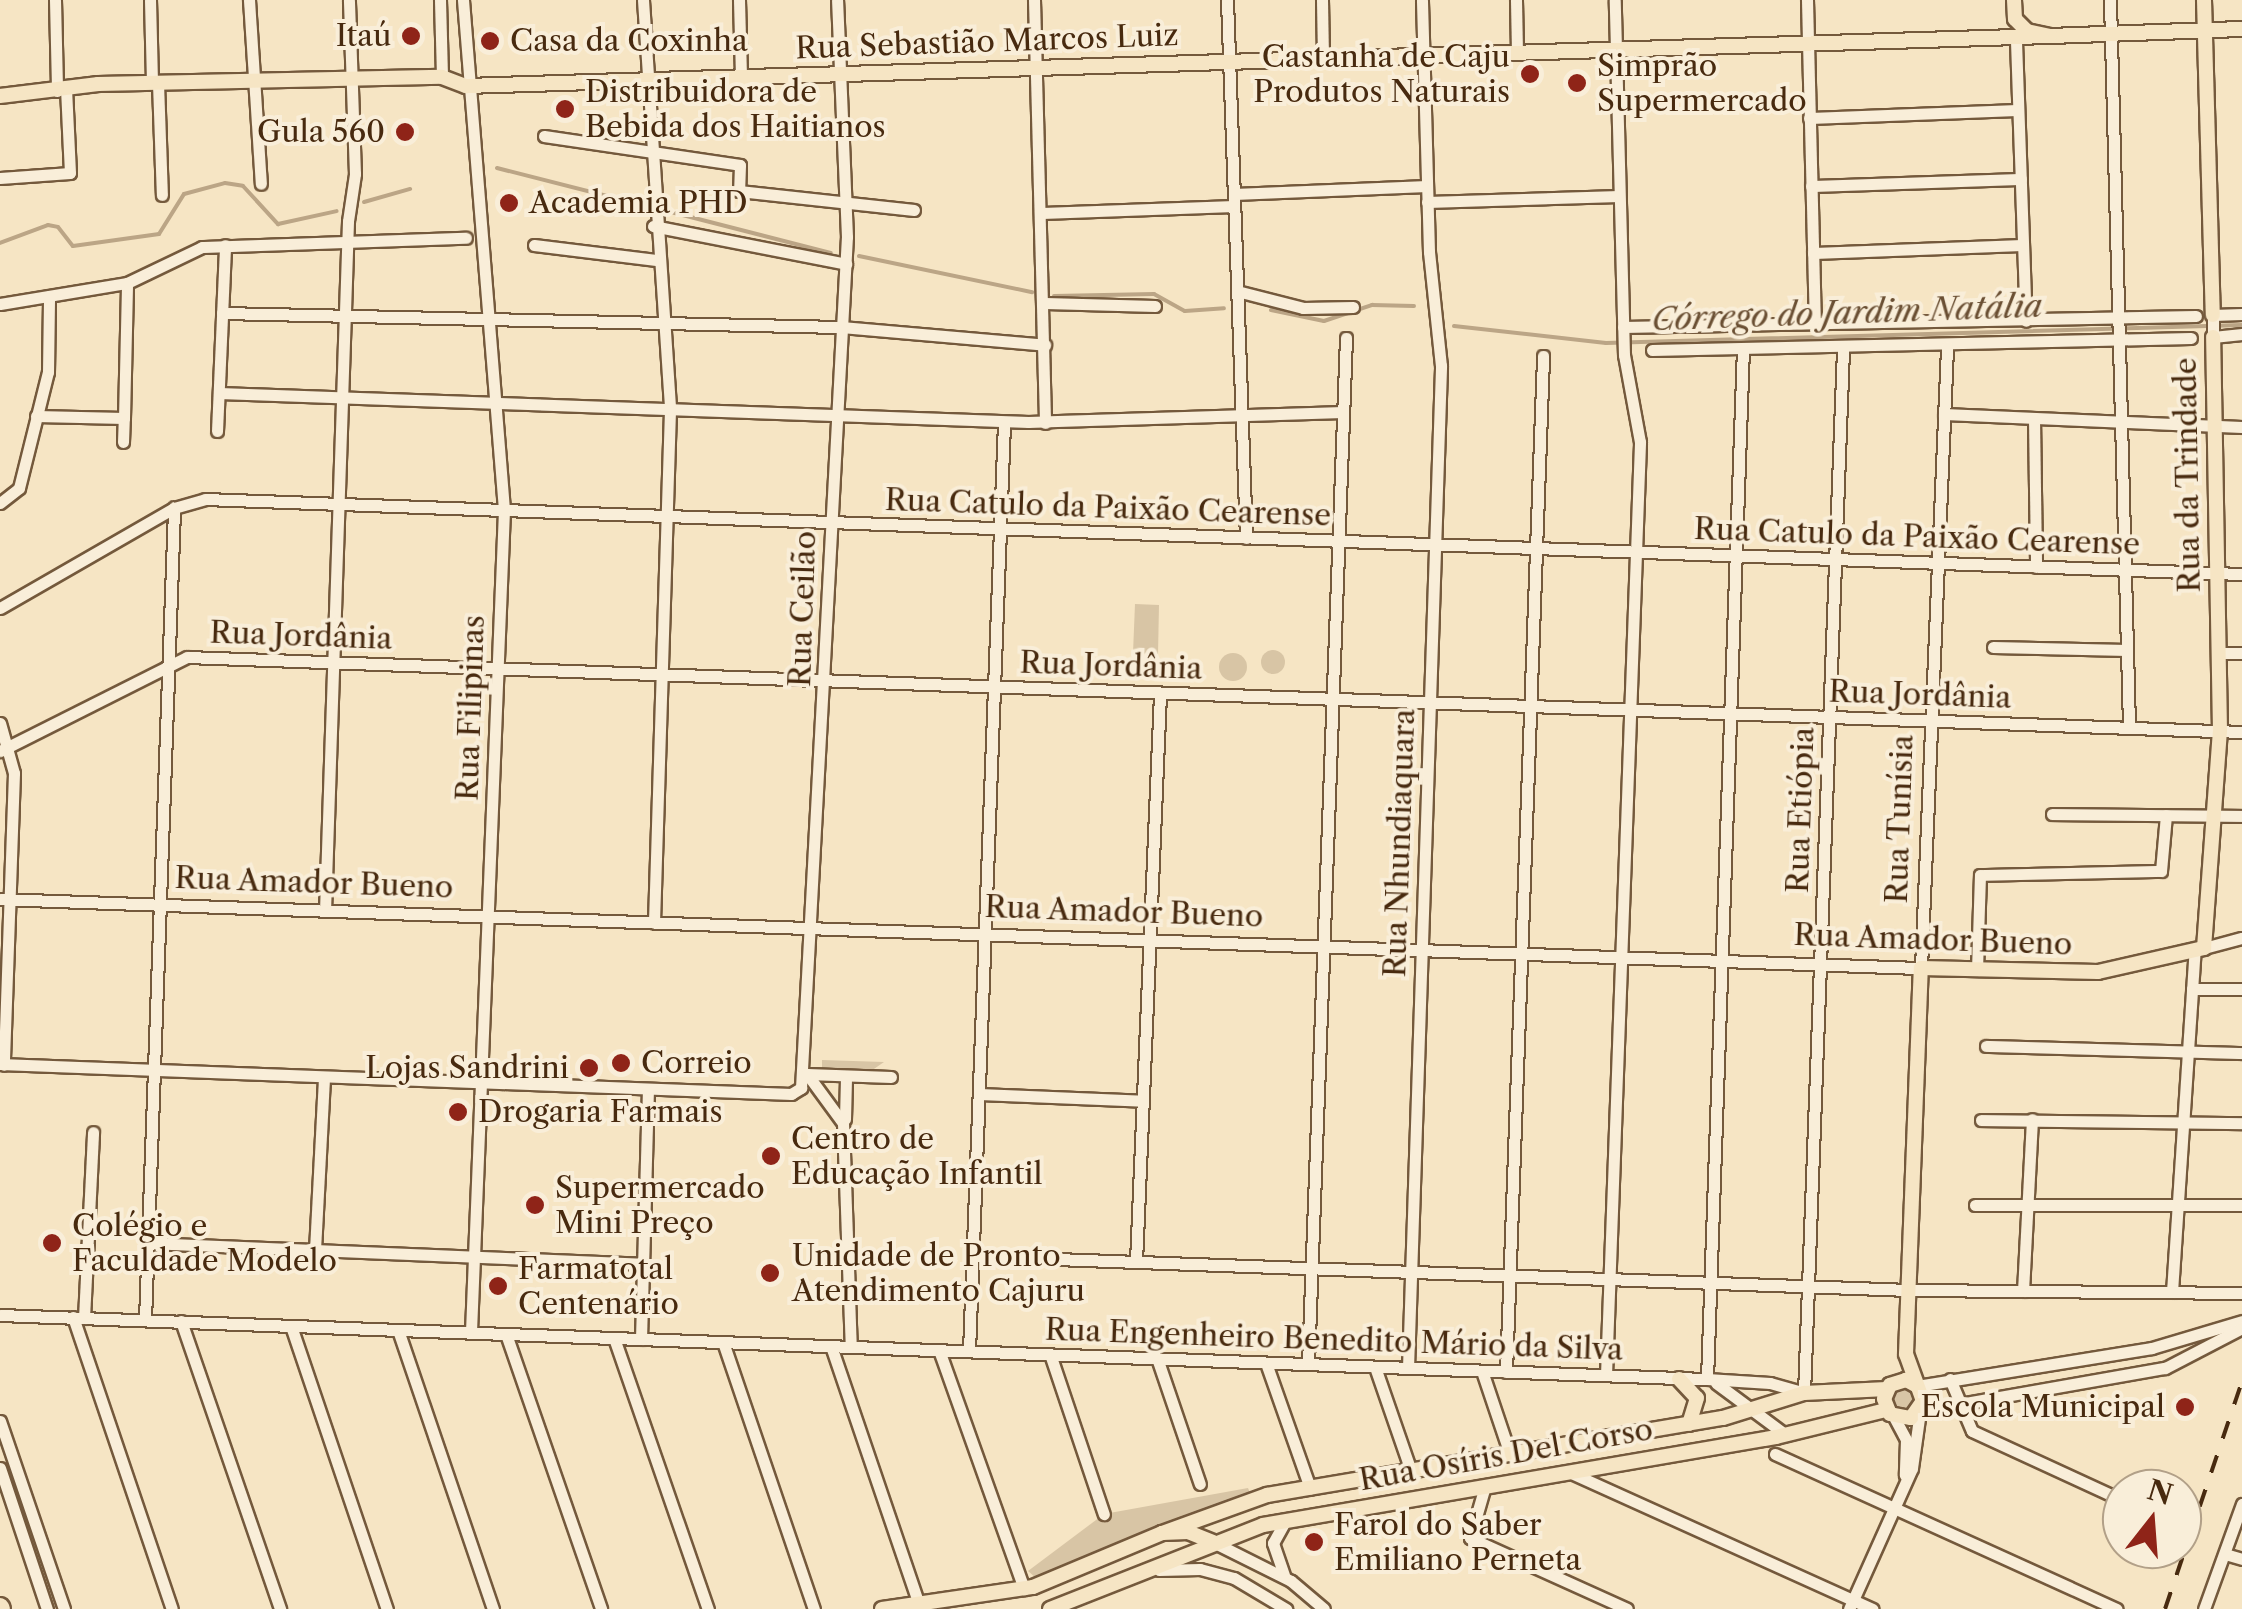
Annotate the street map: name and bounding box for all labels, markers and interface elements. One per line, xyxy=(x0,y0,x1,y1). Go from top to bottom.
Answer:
street label: Rua Sebastião Marcos Luiz xyxy=(795,17,1179,67)
place label: Itaú xyxy=(336,18,391,54)
place label: Casa da Coxinha xyxy=(510,23,749,59)
marker: Itaú xyxy=(400,25,422,47)
marker: Casa da Coxinha xyxy=(479,30,501,52)
place label: Castanha de Caju Produtos Naturais xyxy=(1253,39,1510,110)
place label: Simprão Supermercado xyxy=(1597,48,1807,118)
marker: Castanha de Caju Produtos Naturais xyxy=(1519,63,1541,85)
marker: Simprão Supermercado xyxy=(1566,72,1588,94)
place label: Distribuidora de Bebida dos Haitianos xyxy=(585,74,886,144)
marker: Distribuidora de Bebida dos Haitianos xyxy=(554,98,576,120)
place label: Gula 560 xyxy=(257,114,385,150)
marker: Gula 560 xyxy=(394,121,416,143)
place label: Academia PHD xyxy=(529,185,748,221)
marker: Academia PHD xyxy=(498,192,520,214)
water label: Córrego do Jardim Natália xyxy=(1651,287,2043,339)
street label: Rua da Trindade xyxy=(2168,356,2208,594)
street label: Rua Catulo da Paixão Cearense xyxy=(884,482,1332,534)
street label: Rua Catulo da Paixão Cearense xyxy=(1693,511,2141,563)
street label: Rua Ceilão xyxy=(782,530,824,688)
street label: Rua Filipinas xyxy=(450,614,492,802)
street label: Rua Jordânia xyxy=(209,615,393,657)
street label: Rua Jordânia xyxy=(1019,645,1203,687)
street label: Rua Jordânia xyxy=(1828,674,2012,716)
street label: Rua Nhundiaquara xyxy=(1377,708,1423,978)
street label: Rua Etiópia xyxy=(1780,726,1822,894)
street label: Rua Tunísia xyxy=(1879,733,1921,905)
street label: Rua Amador Bueno xyxy=(173,860,455,906)
street label: Rua Amador Bueno xyxy=(983,889,1265,935)
street label: Rua Amador Bueno xyxy=(1792,917,2074,963)
place label: Correio xyxy=(641,1045,752,1081)
place label: Lojas Sandrini xyxy=(365,1050,569,1086)
marker: Correio xyxy=(610,1052,632,1074)
marker: Lojas Sandrini xyxy=(578,1057,600,1079)
place label: Drogaria Farmais xyxy=(478,1094,723,1130)
marker: Drogaria Farmais xyxy=(447,1101,469,1123)
place label: Centro de Educação Infantil xyxy=(791,1121,1042,1192)
marker: Centro de Educação Infantil xyxy=(760,1145,782,1167)
place label: Supermercado Mini Preço xyxy=(555,1170,765,1240)
marker: Supermercado Mini Preço xyxy=(524,1194,546,1216)
place label: Colégio e Faculdade Modelo xyxy=(72,1208,337,1278)
marker: Colégio e Faculdade Modelo xyxy=(41,1232,63,1254)
place label: Unidade de Pronto Atendimento Cajuru xyxy=(792,1238,1085,1308)
place label: Farmatotal Centenário xyxy=(518,1251,679,1322)
marker: Unidade de Pronto Atendimento Cajuru xyxy=(757,1260,783,1286)
marker: Farmatotal Centenário xyxy=(487,1275,509,1297)
street label: Rua Engenheiro Benedito Mário da Silva xyxy=(1044,1312,1624,1368)
place label: Escola Municipal xyxy=(1920,1389,2165,1425)
marker: Escola Municipal xyxy=(2174,1396,2196,1418)
street label: Rua Osíris Del Corso xyxy=(1356,1411,1656,1499)
north arrow xyxy=(2102,1469,2202,1569)
text: N xyxy=(2144,1472,2177,1512)
place label: Farol do Saber Emiliano Perneta xyxy=(1334,1507,1581,1578)
marker: Farol do Saber Emiliano Perneta xyxy=(1303,1531,1325,1553)

